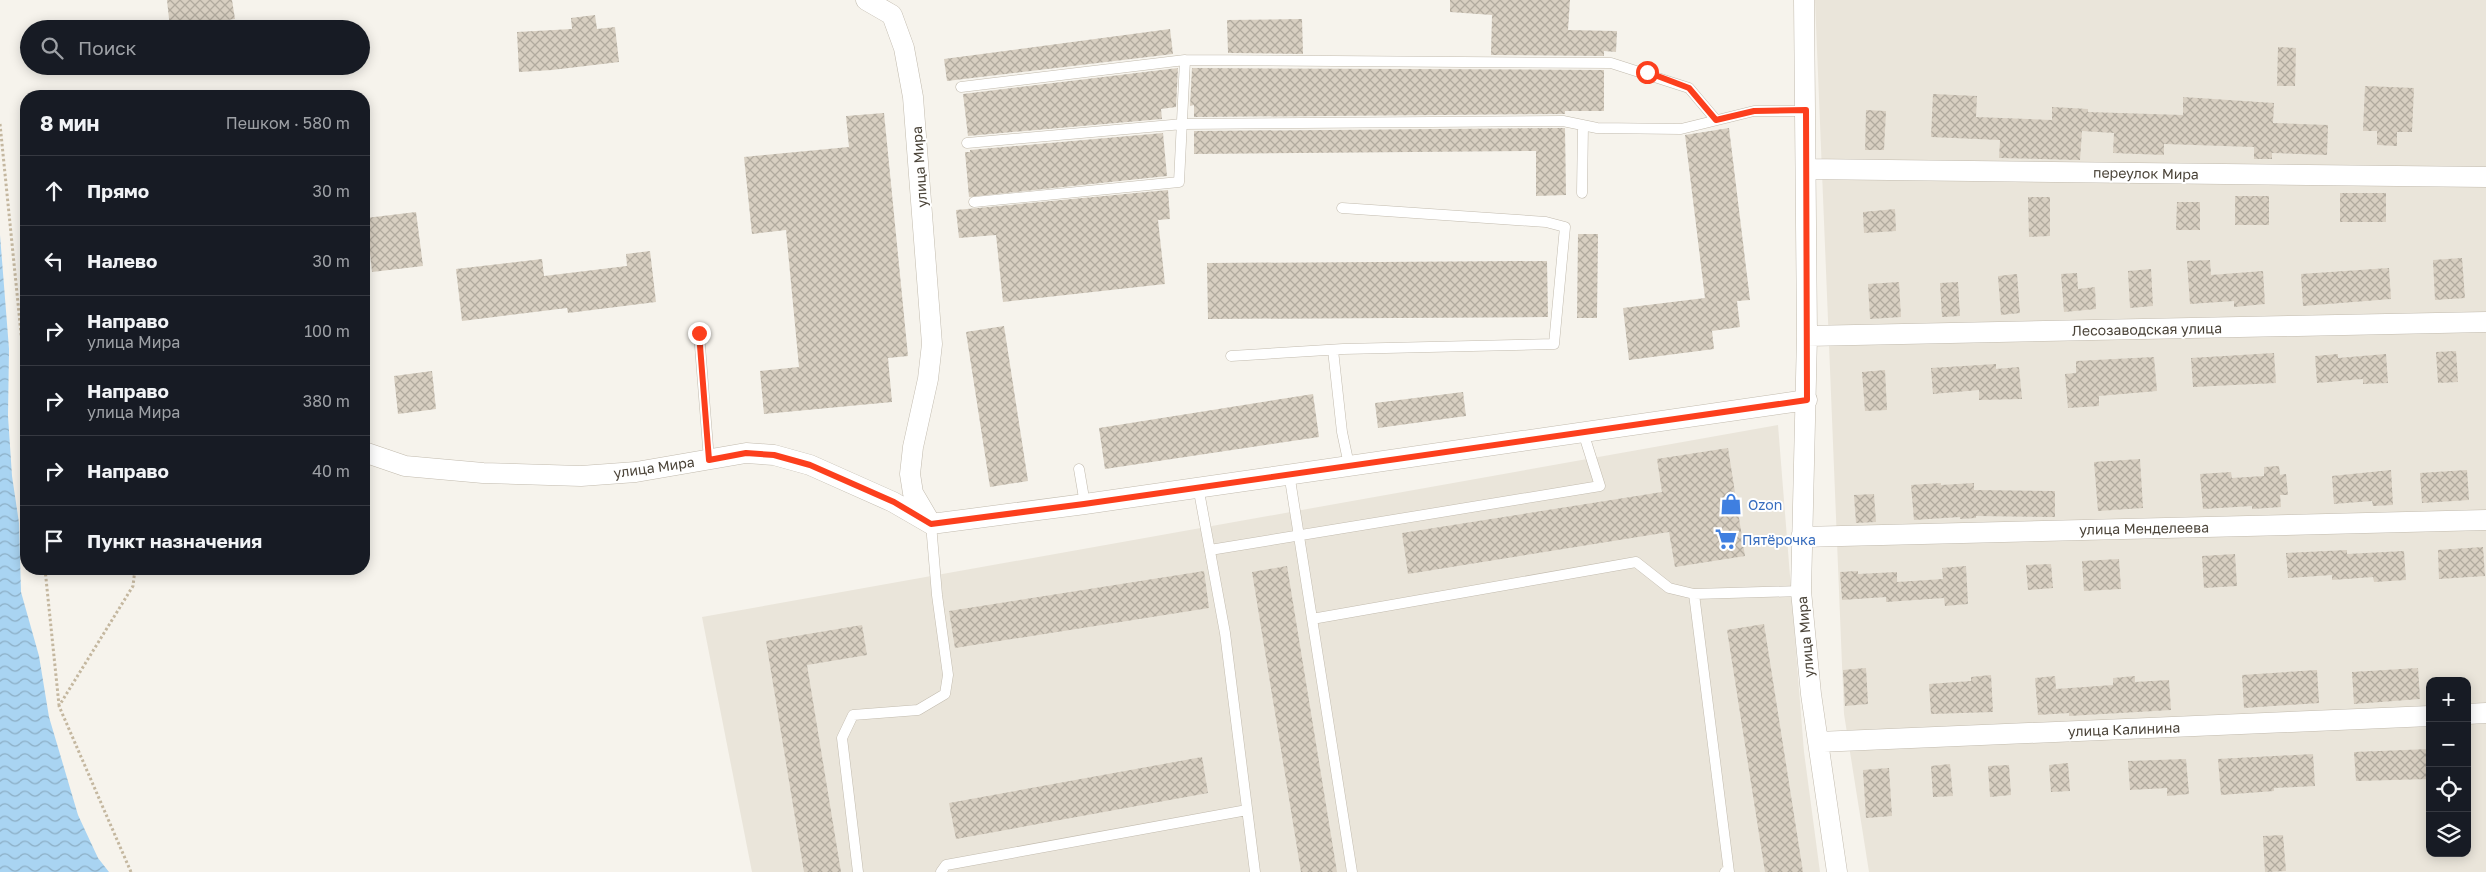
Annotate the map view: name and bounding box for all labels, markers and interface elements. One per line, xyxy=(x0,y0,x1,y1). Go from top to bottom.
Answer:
search box xyxy=(20,20,370,75)
icon: search xyxy=(38,34,66,62)
text: Поиск xyxy=(78,36,137,59)
route start xyxy=(1636,61,1659,84)
text: 8 мин xyxy=(40,110,99,136)
text: Пешком · 580 m xyxy=(226,113,350,133)
street label: улица Мира xyxy=(908,126,930,208)
street label: переулок Мира xyxy=(2093,164,2199,182)
icon: ahead xyxy=(40,177,68,205)
text: Прямо xyxy=(87,179,149,202)
text: 30 m xyxy=(313,181,350,201)
icon: left xyxy=(40,247,68,275)
text: Налево xyxy=(87,249,157,272)
text: 30 m xyxy=(313,251,350,271)
text: Направо xyxy=(87,309,169,332)
icon: right xyxy=(40,317,68,345)
street label: Лесозаводская улица xyxy=(2072,319,2222,339)
text: 100 m xyxy=(304,321,350,341)
route end xyxy=(688,322,711,345)
text: улица Мира xyxy=(87,332,180,352)
text: Направо xyxy=(87,379,169,402)
icon: right xyxy=(40,387,68,415)
text: 380 m xyxy=(303,391,350,411)
text: улица Мира xyxy=(87,402,180,422)
street label: улица Мира xyxy=(612,453,696,481)
icon: right xyxy=(40,457,68,485)
text: Направо xyxy=(87,459,169,482)
text: 40 m xyxy=(312,461,350,481)
shop icon: Ozon xyxy=(1718,491,1744,517)
place label: Ozon xyxy=(1748,496,1782,513)
street label: улица Менделеева xyxy=(2079,518,2209,538)
supermarket icon: Пятёрочка xyxy=(1713,526,1739,552)
icon: arrive xyxy=(40,527,68,555)
text: Пункт назначения xyxy=(87,529,262,552)
place label: Пятёрочка xyxy=(1742,531,1816,548)
street label: улица Мира xyxy=(1793,596,1817,678)
map controls xyxy=(2426,677,2471,857)
button: + xyxy=(2426,677,2471,722)
street label: улица Калинина xyxy=(2068,719,2180,739)
button: − xyxy=(2426,722,2471,767)
button: locate xyxy=(2426,767,2471,812)
button: layers xyxy=(2426,812,2471,857)

